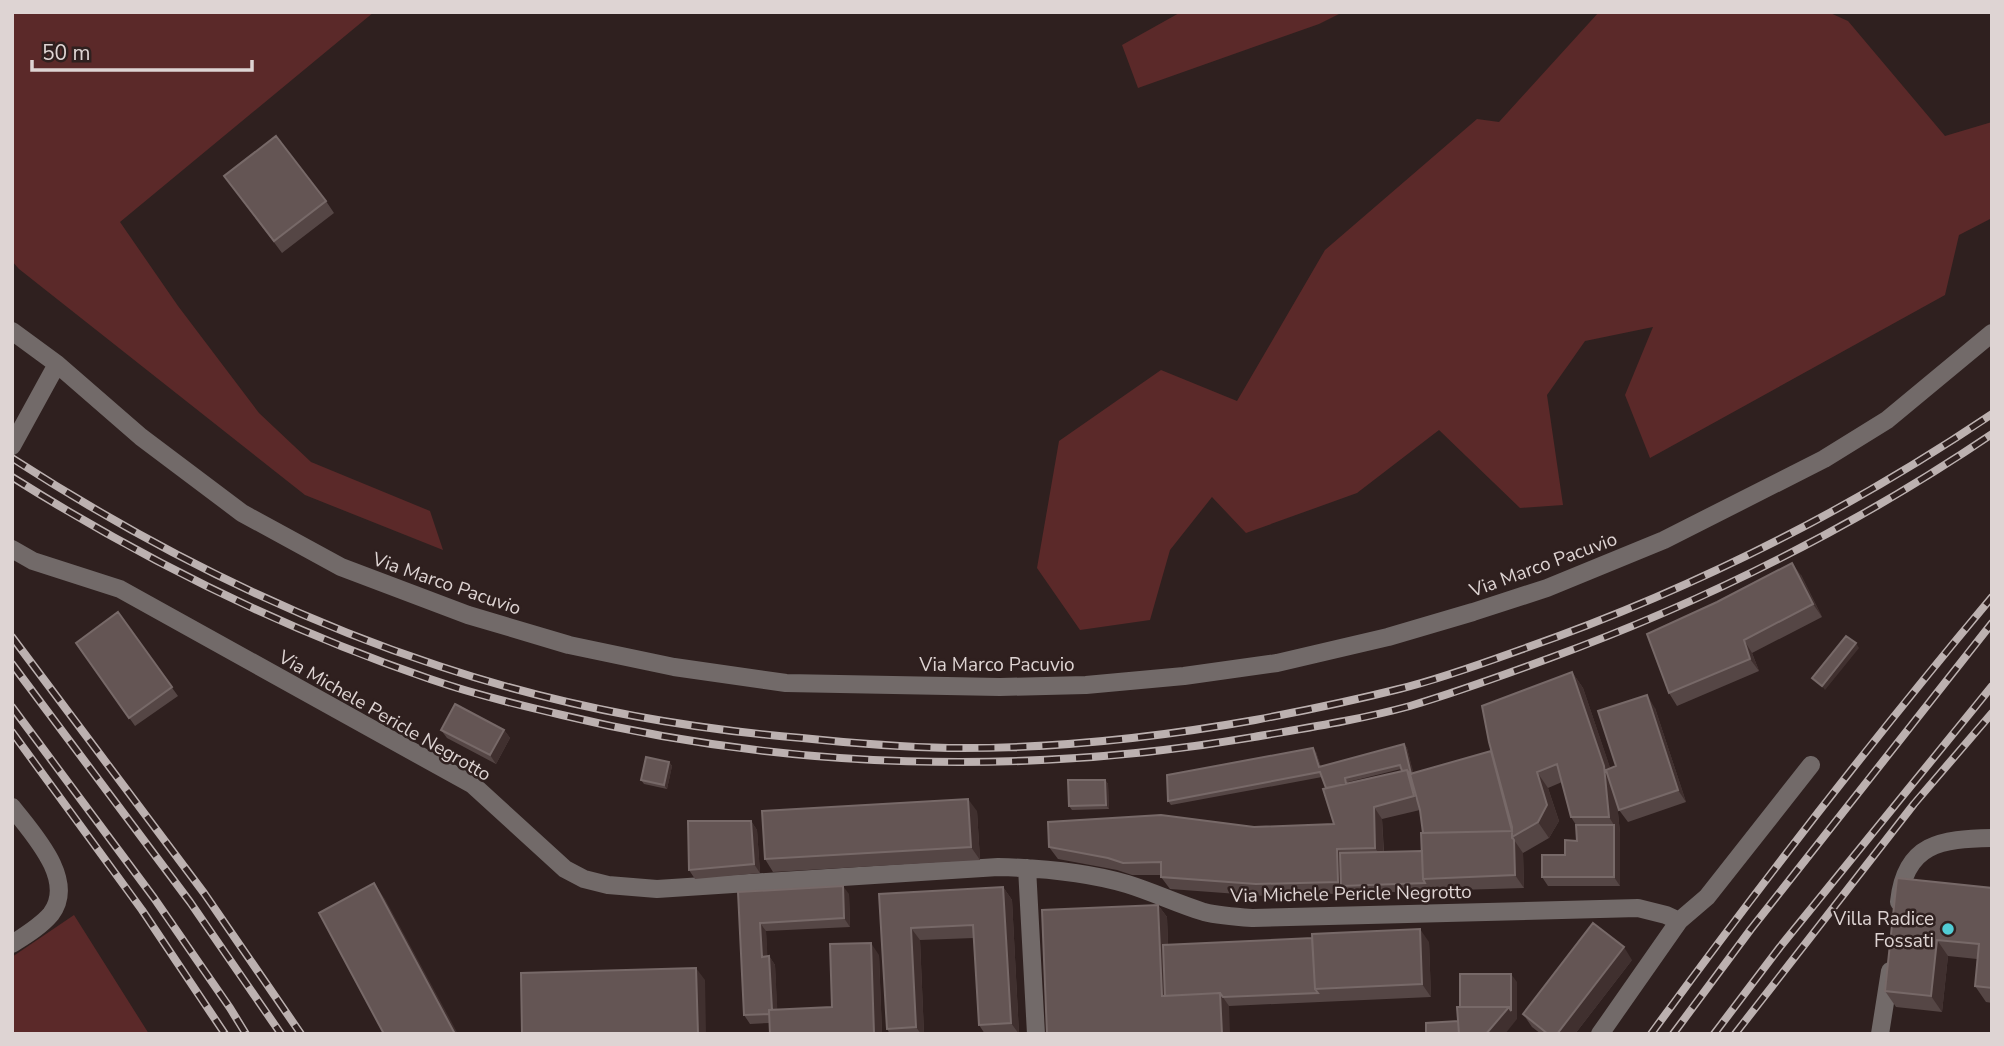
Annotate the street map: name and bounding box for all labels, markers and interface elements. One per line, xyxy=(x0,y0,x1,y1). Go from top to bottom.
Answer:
scale bar xyxy=(32,28,252,72)
text: 50 m xyxy=(42,39,91,67)
street label: Via Marco Pacuvio xyxy=(1465,526,1621,604)
street label: Via Marco Pacuvio xyxy=(368,546,524,622)
street label: Via Michele Pericle Negrotto xyxy=(273,644,496,788)
street label: Via Marco Pacuvio xyxy=(918,652,1075,678)
street label: Via Michele Pericle Negrotto xyxy=(1229,879,1472,909)
place label: Villa Radice Fossati xyxy=(1832,906,1934,954)
marker: Villa Radice Fossati xyxy=(1940,921,1956,937)

